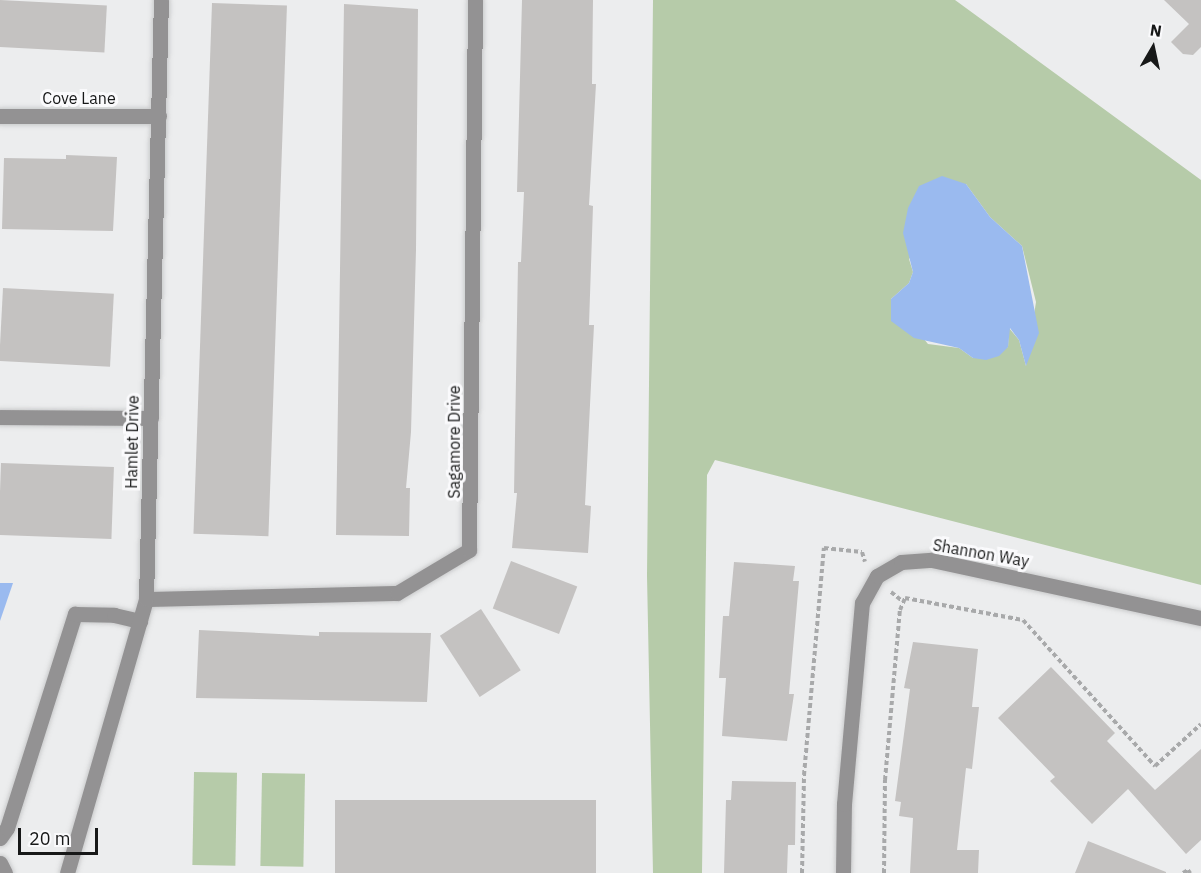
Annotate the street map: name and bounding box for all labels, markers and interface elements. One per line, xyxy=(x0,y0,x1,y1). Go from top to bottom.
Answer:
north arrow xyxy=(1123,18,1183,78)
text: N xyxy=(1149,19,1163,41)
street label: Cove Lane xyxy=(42,88,116,108)
street label: Sagamore Drive xyxy=(444,385,464,499)
street label: Hamlet Drive xyxy=(122,395,142,489)
street label: Shannon Way xyxy=(931,535,1031,571)
scale bar xyxy=(21,816,100,854)
text: 20 m xyxy=(29,827,71,850)

